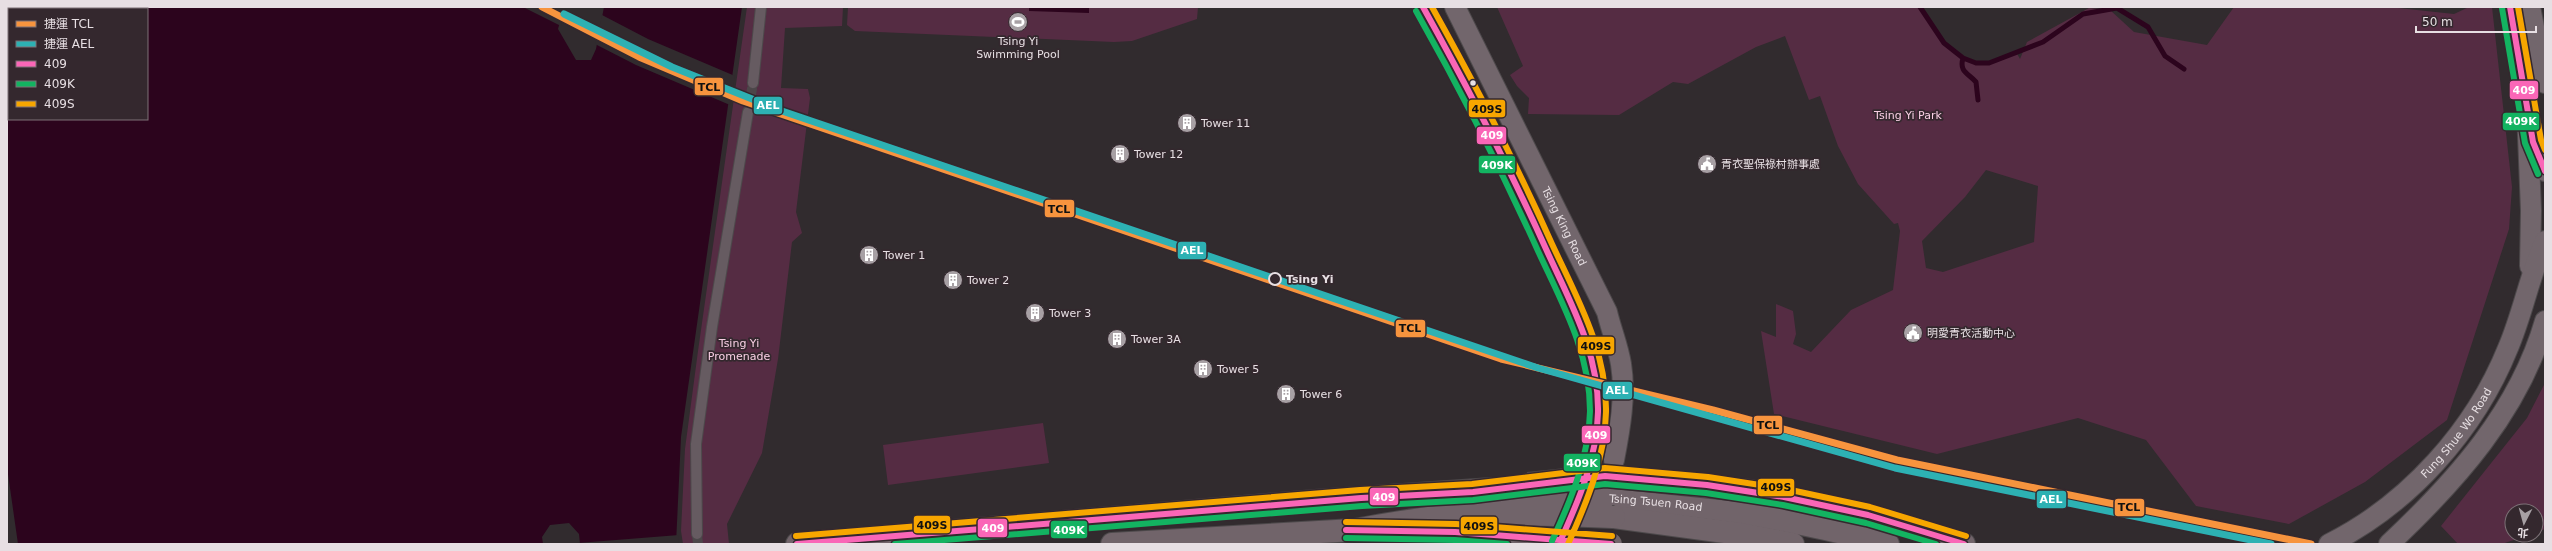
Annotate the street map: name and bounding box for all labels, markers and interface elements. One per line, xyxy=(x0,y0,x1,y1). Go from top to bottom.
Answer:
legend xyxy=(8,8,148,120)
scale bar xyxy=(2416,8,2536,34)
sports icon: Tsing Yi Swimming Pool xyxy=(1007,11,1029,33)
text: 50 m xyxy=(2422,15,2453,29)
text: 捷運 TCL xyxy=(44,17,94,31)
place label: Tsing Yi Swimming Pool xyxy=(976,35,1060,61)
text: 捷運 AEL xyxy=(44,37,95,51)
text: 409 xyxy=(44,57,67,71)
text: 409K xyxy=(44,77,76,91)
line badge: TCL xyxy=(694,77,724,96)
unlabelled marker xyxy=(1468,78,1478,88)
line badge: 409 xyxy=(2509,80,2539,100)
text: TCL xyxy=(698,81,720,94)
text: 409 xyxy=(2513,84,2535,97)
line badge: AEL xyxy=(753,96,783,115)
text: 409S xyxy=(44,97,75,111)
text: AEL xyxy=(756,99,780,112)
line badge: 409S xyxy=(1468,99,1506,118)
text: 409S xyxy=(1472,103,1503,116)
park label: Tsing Yi Park xyxy=(1873,109,1943,122)
building icon: Tower 11 xyxy=(1176,112,1198,134)
line badge: 409K xyxy=(2502,112,2540,131)
text: 409K xyxy=(2505,115,2537,128)
place label: Tower 11 xyxy=(1200,117,1250,130)
line badge: 409 xyxy=(1476,126,1507,145)
text: 409 xyxy=(1481,129,1503,142)
building icon: Tower 12 xyxy=(1109,143,1131,165)
place label: Tower 12 xyxy=(1133,148,1183,161)
public building icon: 青衣聖保祿村辦事處 xyxy=(1696,153,1718,175)
line badge: 409K xyxy=(1478,155,1516,174)
place label: 青衣聖保祿村辦事處 xyxy=(1721,158,1820,171)
text: 409K xyxy=(1481,159,1513,172)
street label: Tsing King Road xyxy=(1538,184,1589,268)
line badge: TCL xyxy=(1044,199,1075,218)
text: TCL xyxy=(1048,203,1070,216)
line badge: AEL xyxy=(1177,241,1207,260)
building icon: Tower 1 xyxy=(858,244,880,266)
text: AEL xyxy=(1180,244,1204,257)
place label: Tower 1 xyxy=(882,249,925,262)
building icon: Tower 2 xyxy=(942,269,964,291)
marker: Tsing Yi xyxy=(1268,272,1282,286)
place label: Tsing Yi xyxy=(1286,273,1334,286)
place label: Tower 2 xyxy=(966,274,1009,287)
building icon: Tower 3 xyxy=(1024,302,1046,324)
place label: Tower 3 xyxy=(1048,307,1091,320)
line badge: TCL xyxy=(1395,319,1426,338)
text: TCL xyxy=(1399,322,1421,335)
public building icon: 明愛青衣活動中心 xyxy=(1902,322,1924,344)
place label: 明愛青衣活動中心 xyxy=(1927,327,2015,340)
building icon: Tower 3A xyxy=(1106,328,1128,350)
place label: Tower 3A xyxy=(1130,333,1181,346)
line badge: 409S xyxy=(1577,336,1615,355)
park label: Tsing Yi Promenade xyxy=(708,337,770,363)
text: 409S xyxy=(1581,340,1612,353)
building icon: Tower 5 xyxy=(1192,358,1214,380)
place label: Tower 5 xyxy=(1216,363,1259,376)
line badge: AEL xyxy=(1602,381,1633,400)
building icon: Tower 6 xyxy=(1275,383,1297,405)
text: AEL xyxy=(1605,384,1629,397)
street label: Fung Shue Wo Road xyxy=(2418,386,2495,481)
place label: Tower 6 xyxy=(1299,388,1342,401)
line badge: TCL xyxy=(1753,415,1783,435)
text: TCL xyxy=(1757,419,1779,432)
line badge: 409 xyxy=(1581,425,1611,444)
text: 409 xyxy=(1585,429,1607,442)
line badge: 409K xyxy=(1563,453,1601,472)
text: 409K xyxy=(1566,457,1598,470)
line badge: 409S xyxy=(1757,478,1795,497)
text: 409S xyxy=(1761,481,1792,494)
line badge: 409 xyxy=(1369,487,1399,506)
line badge: AEL xyxy=(2036,490,2067,509)
text: 409 xyxy=(1373,491,1395,504)
street label: Tsing Tsuen Road xyxy=(1608,492,1703,514)
text: AEL xyxy=(2039,493,2063,506)
line badge: TCL xyxy=(2114,498,2145,517)
text: TCL xyxy=(2118,501,2140,514)
north arrow xyxy=(2504,503,2544,543)
line badge: 409S xyxy=(913,515,951,534)
line badge: 409S xyxy=(1460,516,1498,535)
line badge: 409 xyxy=(977,518,1008,538)
text: 409S xyxy=(917,519,948,532)
line badge: 409K xyxy=(1050,520,1088,539)
text: 409S xyxy=(1464,520,1495,533)
text: 409 xyxy=(982,522,1004,535)
text: 409K xyxy=(1053,524,1085,537)
text: 北 xyxy=(2517,525,2529,539)

